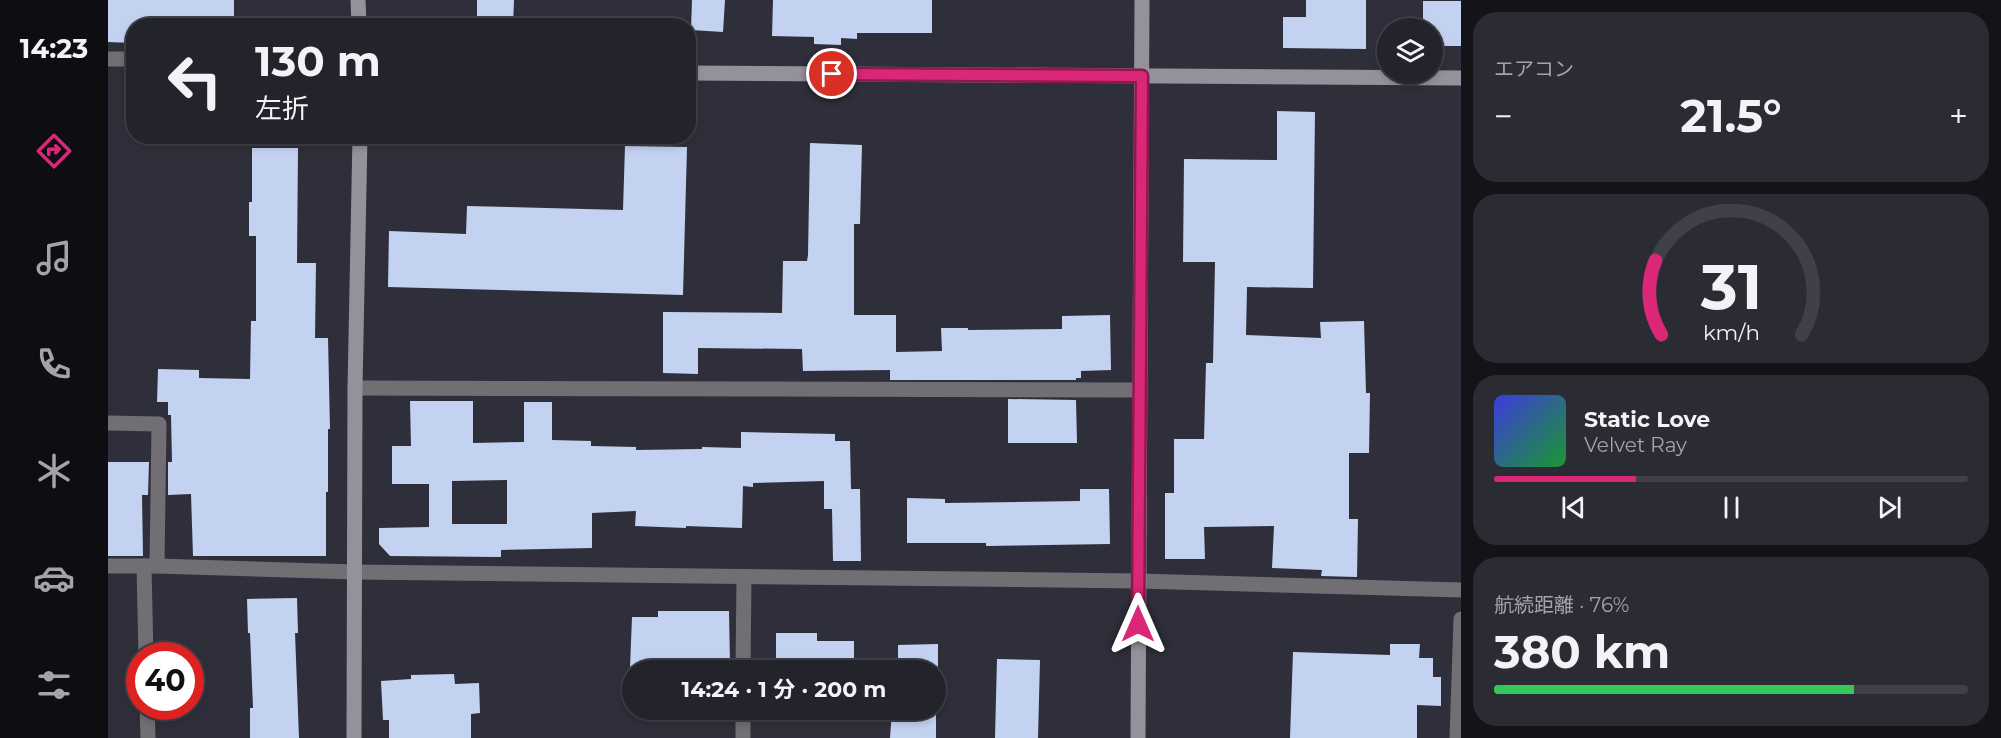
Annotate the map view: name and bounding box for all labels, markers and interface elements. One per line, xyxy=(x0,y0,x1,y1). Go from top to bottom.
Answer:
map controls xyxy=(1377,18,1443,84)
button: layers xyxy=(1377,18,1443,84)
text: 14:23 xyxy=(20,32,88,65)
text: 130 m xyxy=(255,35,381,87)
icon: left xyxy=(156,42,234,120)
pin xyxy=(806,48,857,99)
icon: arrive xyxy=(815,57,848,90)
text: エアコン xyxy=(1494,57,1574,81)
text: 21.5° xyxy=(1680,88,1782,143)
text: 左折 xyxy=(255,92,309,125)
text: − xyxy=(1494,96,1513,136)
text: + xyxy=(1949,96,1968,136)
icon: directions xyxy=(33,130,75,172)
icon: music xyxy=(33,237,75,279)
text: 31 xyxy=(1699,249,1762,325)
text: km/h xyxy=(1702,320,1760,346)
icon: phone xyxy=(33,343,75,385)
text: Static Love xyxy=(1584,406,1710,433)
text: Velvet Ray xyxy=(1584,433,1687,457)
icon: climate xyxy=(33,450,75,492)
icon: previous xyxy=(1557,491,1590,524)
icon: pause xyxy=(1715,491,1748,524)
icon: next xyxy=(1873,491,1906,524)
icon: car xyxy=(33,557,75,599)
position arrow xyxy=(1106,592,1170,656)
text: 航続距離 · 76% xyxy=(1494,593,1629,617)
text: 380 km xyxy=(1494,624,1670,679)
speed limit sign: 40 xyxy=(126,642,204,720)
icon: filters xyxy=(33,664,75,706)
text: 14:24 · 1 分 · 200 m xyxy=(682,676,886,703)

